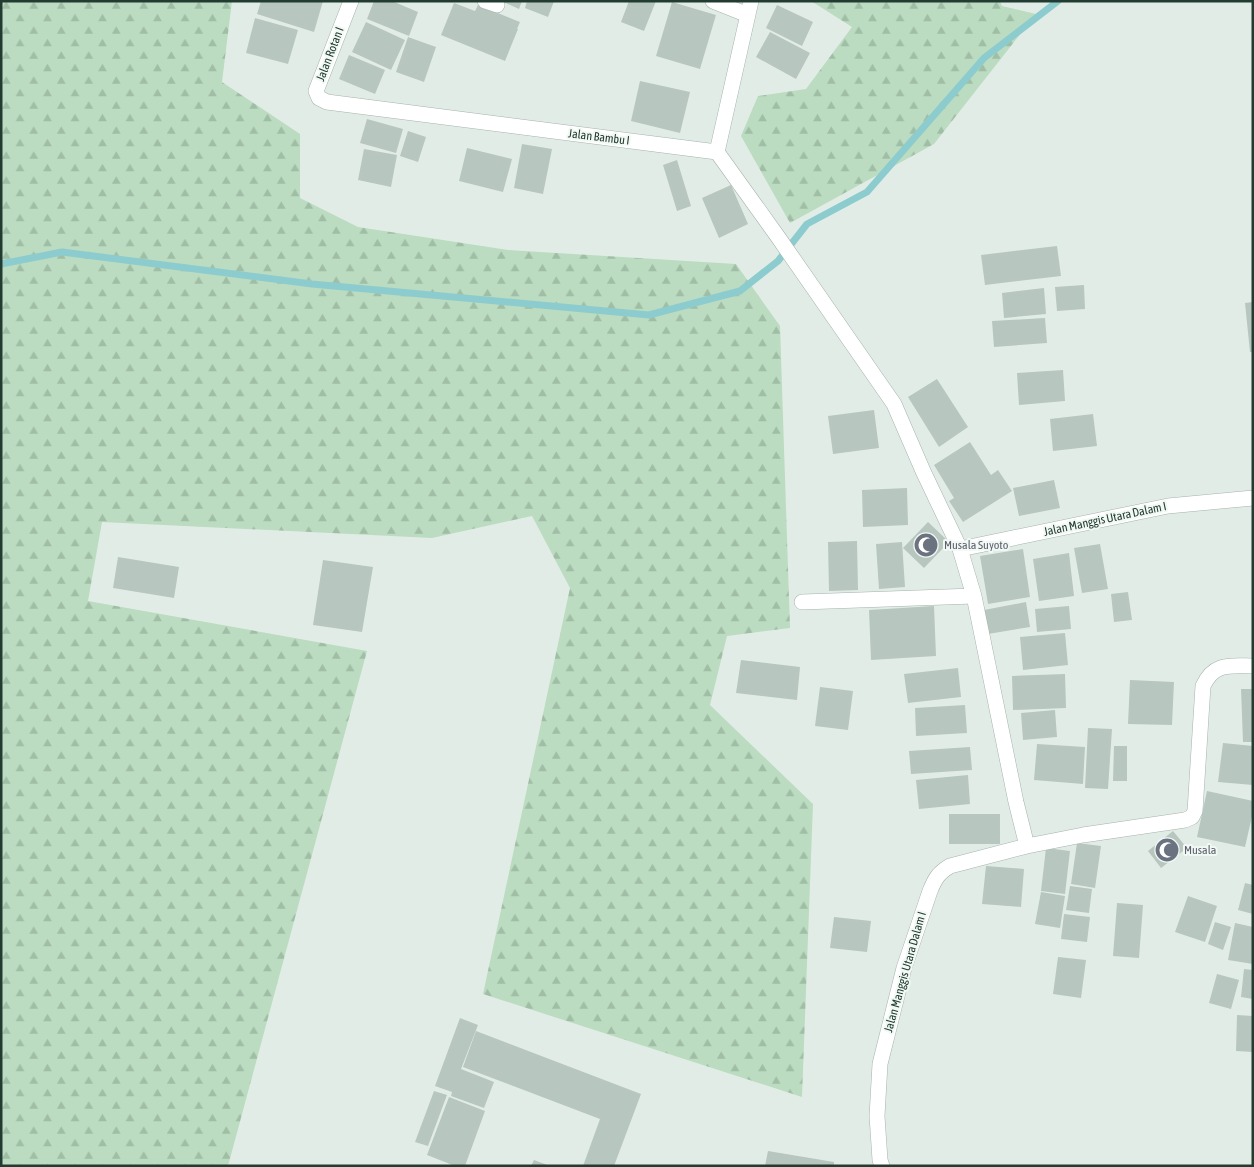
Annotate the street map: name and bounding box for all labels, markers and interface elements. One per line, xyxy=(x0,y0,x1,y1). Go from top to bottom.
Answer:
street label: Jalan Rotan I xyxy=(313,25,347,83)
street label: Jalan Bambu I xyxy=(568,126,630,148)
street label: Jalan Manggis Utara Dalam I xyxy=(1042,499,1168,539)
mosque icon: Musala Suyoto xyxy=(913,532,939,558)
place label: Musala Suyoto xyxy=(944,538,1009,552)
mosque icon: Musala xyxy=(1154,837,1180,863)
place label: Musala xyxy=(1184,843,1216,857)
street label: Jalan Manggis Utara Dalam I xyxy=(881,910,929,1034)

